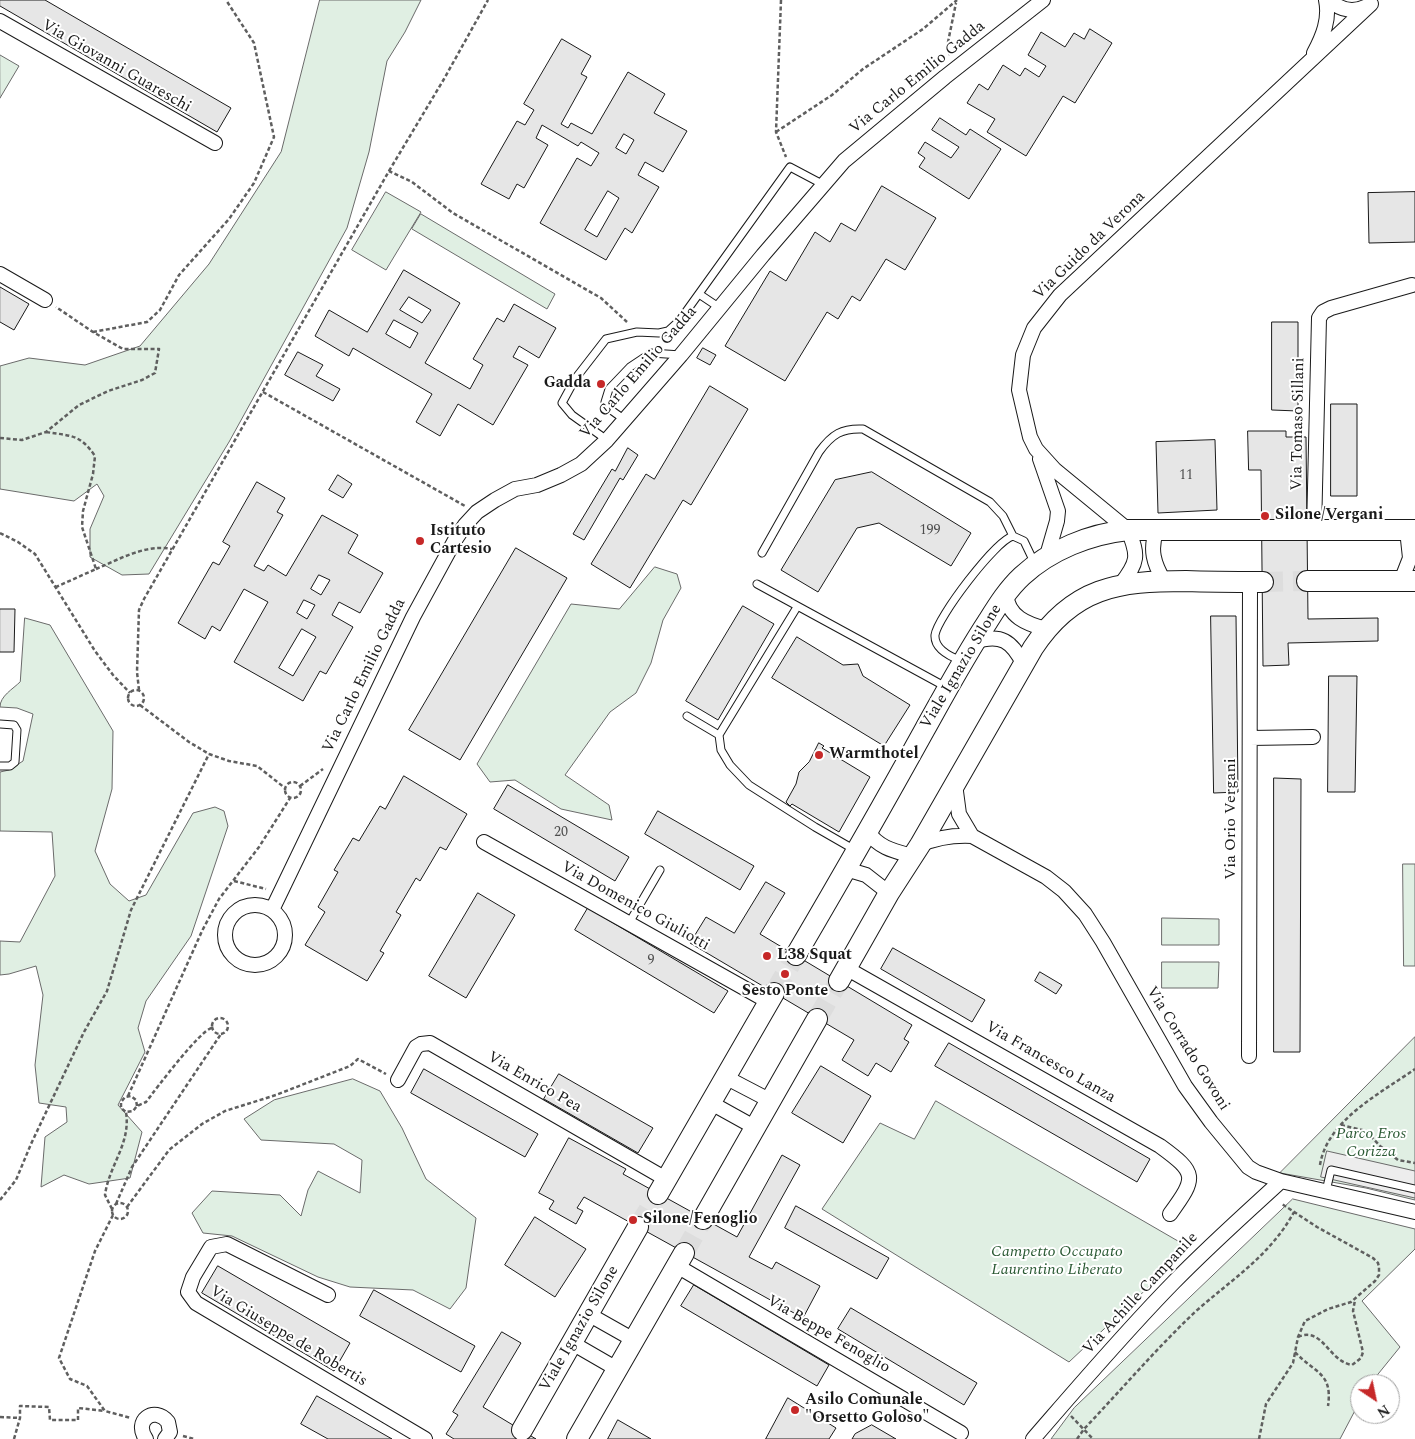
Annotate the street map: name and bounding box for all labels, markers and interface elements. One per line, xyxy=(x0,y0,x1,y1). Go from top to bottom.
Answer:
street label: Via Giovanni Guareschi xyxy=(38,16,194,118)
street label: Via Carlo Emilio Gadda xyxy=(846,17,990,139)
street label: Via Guido da Verona xyxy=(1030,188,1150,304)
street label: Via Carlo Emilio Gadda xyxy=(576,303,702,443)
street label: Via Tomaso Sillani xyxy=(1288,357,1310,491)
place label: Gadda xyxy=(544,374,591,394)
marker: Gadda xyxy=(595,378,607,390)
house number: 11 xyxy=(1179,468,1193,484)
place label: Silone/Vergani xyxy=(1275,506,1383,526)
marker: Silone/Vergani xyxy=(1259,510,1271,522)
place label: Istituto Cartesio xyxy=(430,522,492,560)
house number: 199 xyxy=(920,523,940,539)
marker: Istituto Cartesio xyxy=(414,535,426,547)
street label: Via Carlo Emilio Gadda xyxy=(319,596,411,756)
street label: Viale Ignazio Silone xyxy=(917,601,1007,733)
place label: Warmthotel xyxy=(829,745,919,765)
marker: Warmthotel xyxy=(813,749,825,761)
street label: Via Orio Vergani xyxy=(1222,758,1242,880)
house number: 20 xyxy=(554,825,568,841)
street label: Via Domenico Giuliotti xyxy=(557,858,713,956)
place label: L38 Squat xyxy=(777,946,852,966)
marker: L38 Squat xyxy=(761,950,773,962)
house number: 9 xyxy=(648,953,654,969)
marker: Sesto Ponte xyxy=(779,968,791,980)
place label: Sesto Ponte xyxy=(742,982,828,1002)
street label: Via Corrado Govoni xyxy=(1141,983,1233,1115)
street label: Via Francesco Lanza xyxy=(982,1018,1118,1108)
street label: Via Enrico Pea xyxy=(483,1048,585,1118)
park label: Parco Eros Corizza xyxy=(1336,1125,1406,1163)
place label: Silone/Fenoglio xyxy=(643,1210,757,1230)
marker: Silone/Fenoglio xyxy=(627,1214,639,1226)
street label: Via Achille Campanile xyxy=(1079,1229,1203,1359)
park label: Campetto Occupato Laurentino Liberato xyxy=(991,1243,1123,1281)
street label: Viale Ignazio Silone xyxy=(536,1263,624,1395)
street label: Via Giuseppe de Robertis xyxy=(206,1282,370,1392)
street label: Via Beppe Fenoglio xyxy=(763,1292,893,1378)
north arrow xyxy=(1350,1374,1400,1424)
place label: Asilo Comunale "Orsetto Goloso" xyxy=(805,1391,930,1429)
text: N xyxy=(1372,1399,1394,1423)
marker: Asilo Comunale "Orsetto Goloso" xyxy=(789,1404,801,1416)

